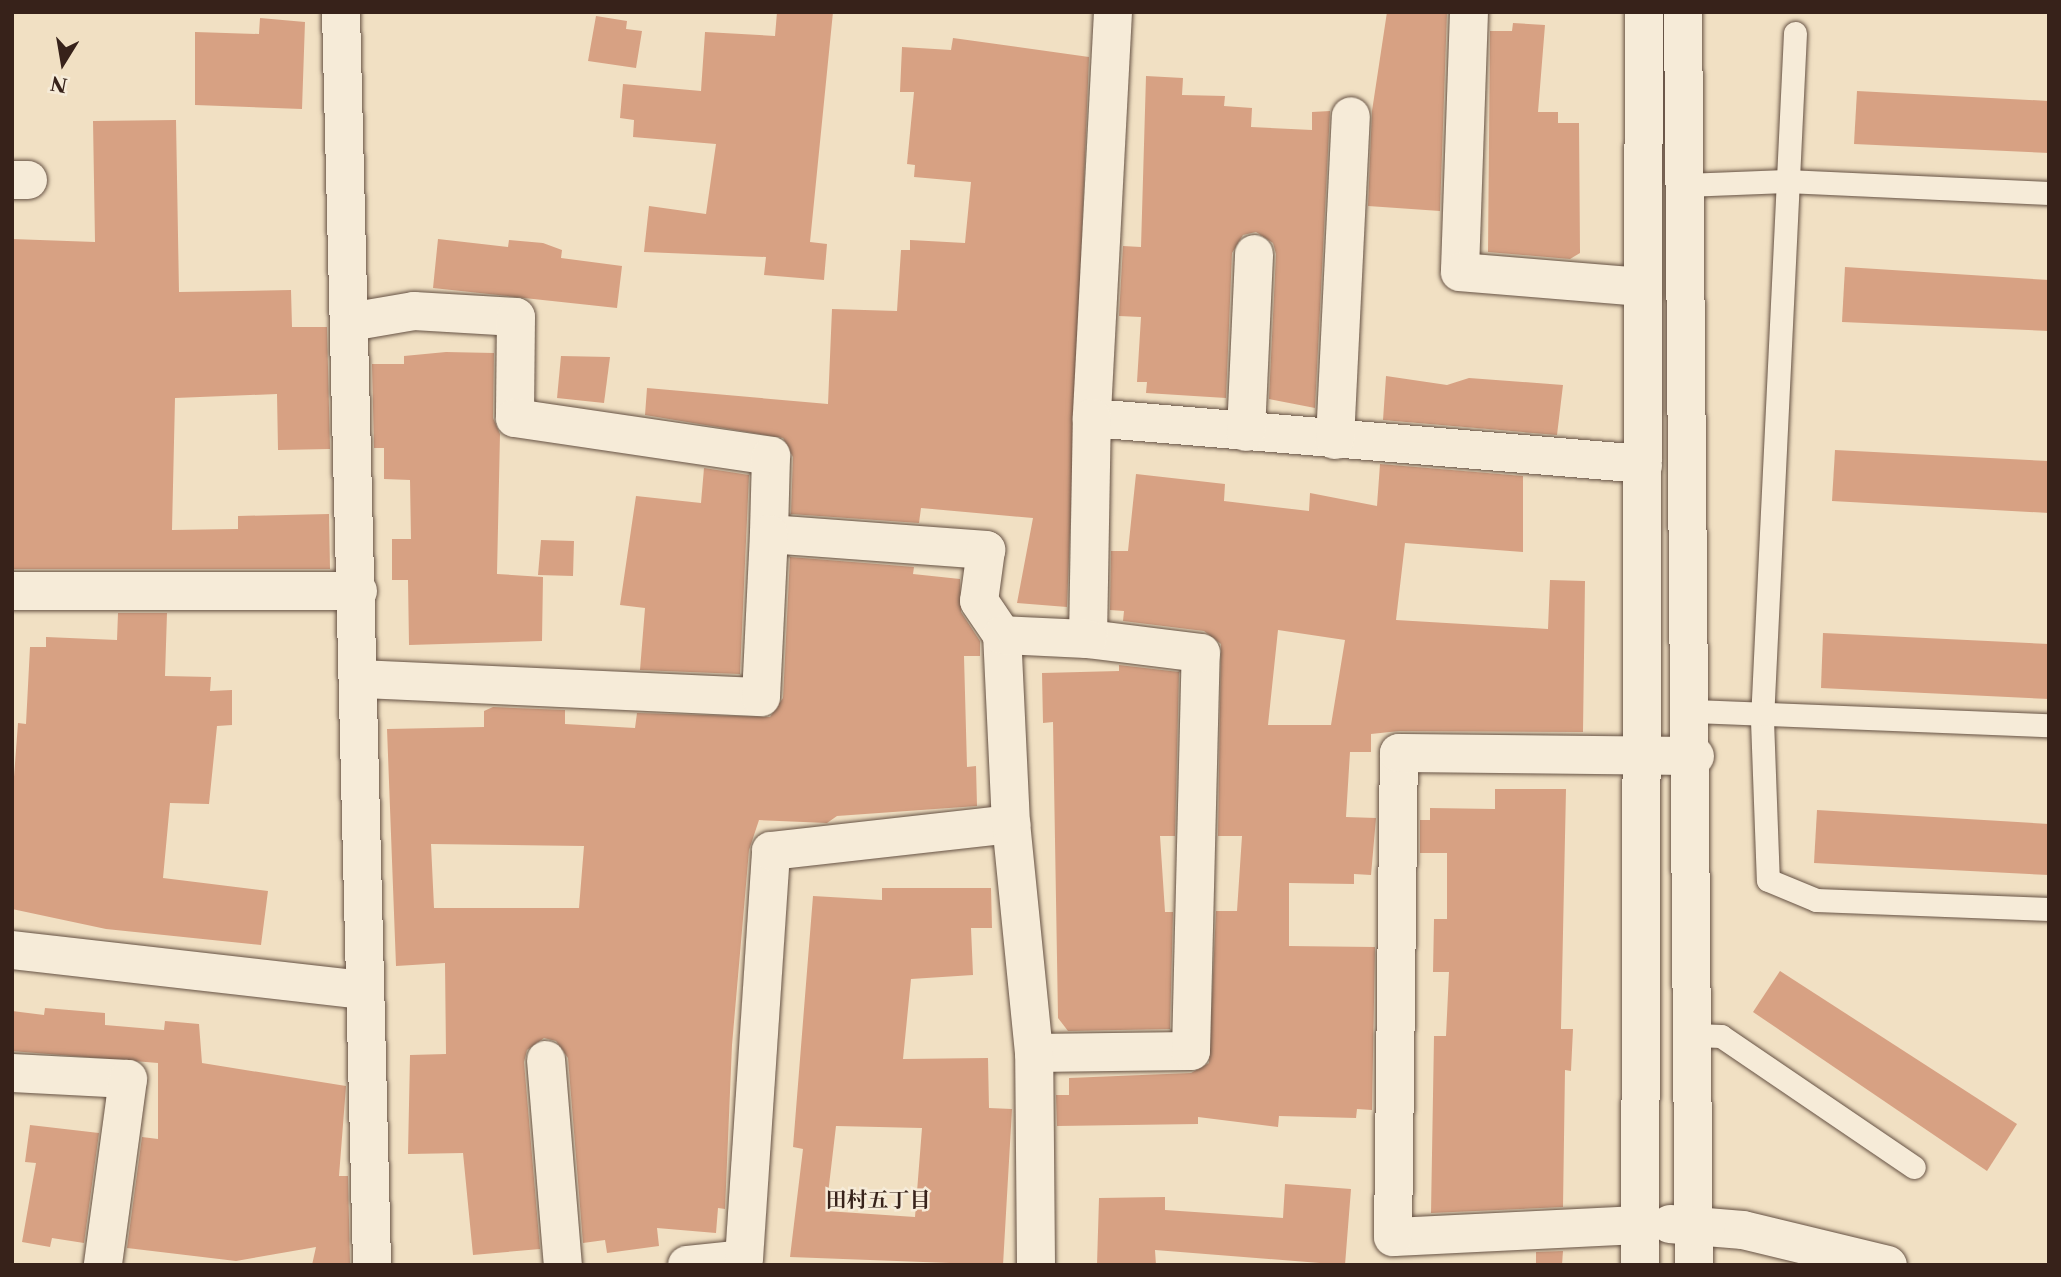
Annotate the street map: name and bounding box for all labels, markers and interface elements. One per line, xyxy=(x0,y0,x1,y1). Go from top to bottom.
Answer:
north arrow xyxy=(28,28,98,98)
text: N xyxy=(49,71,69,97)
district label: 田村五丁目 xyxy=(826,1187,930,1213)

